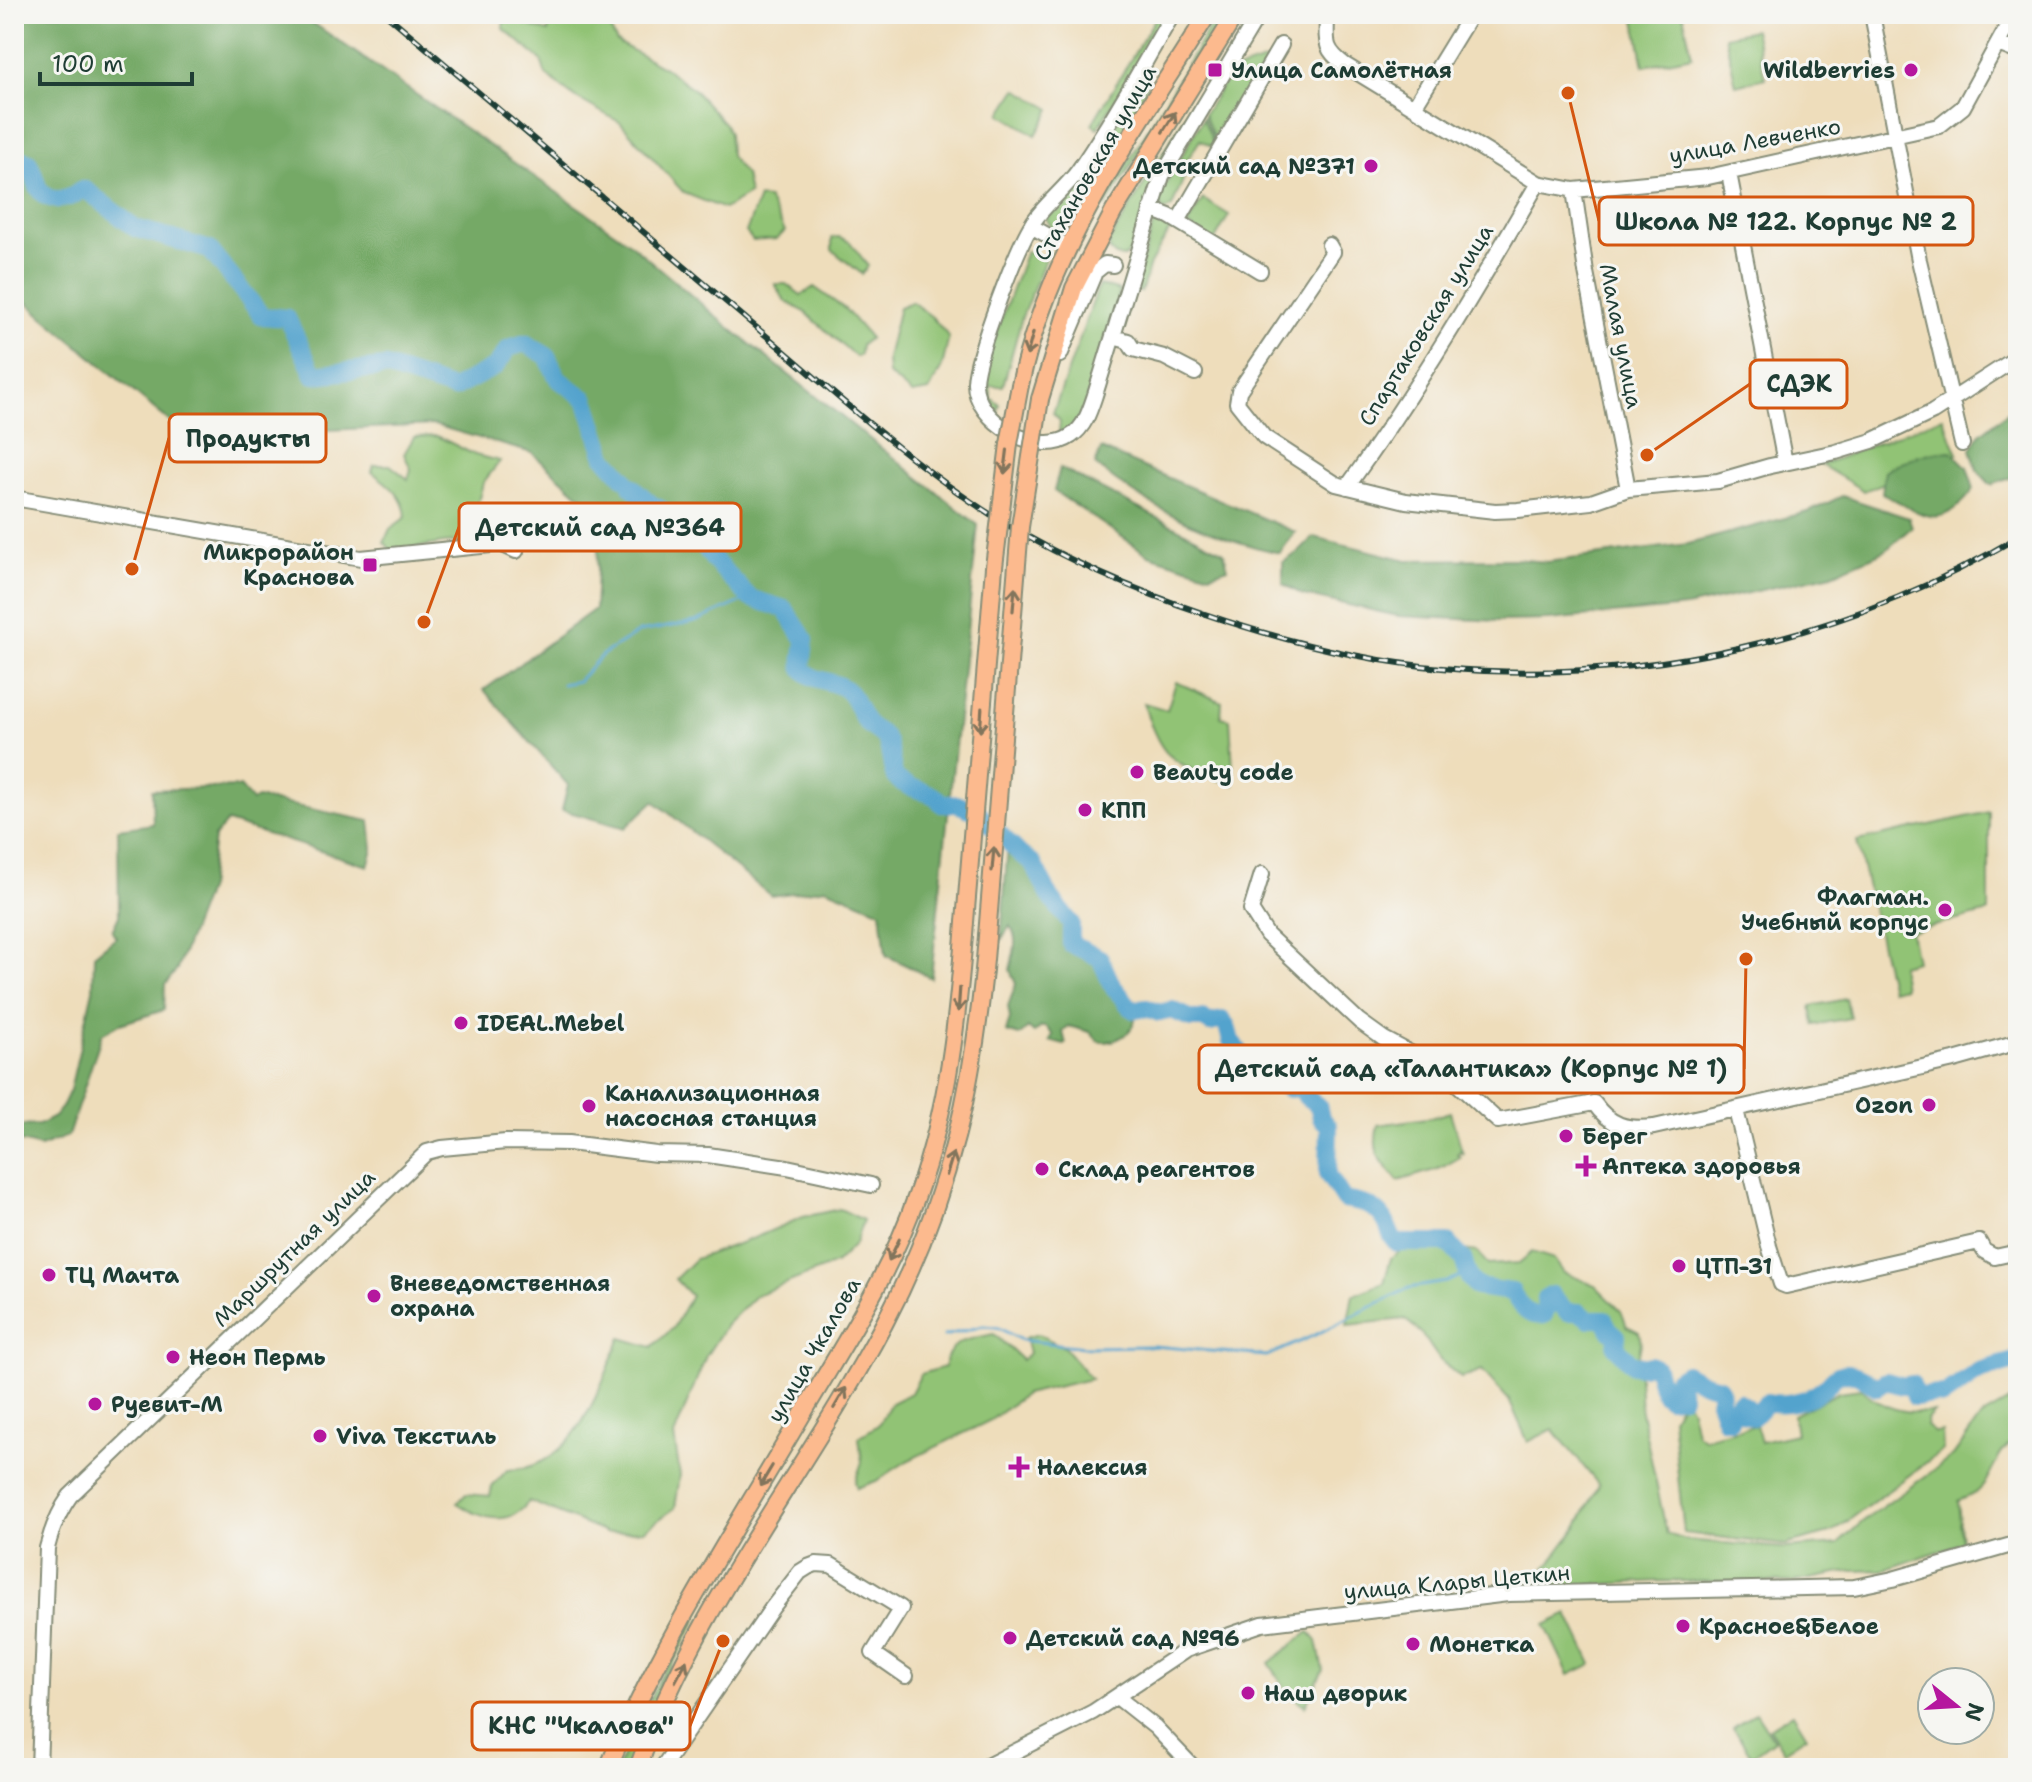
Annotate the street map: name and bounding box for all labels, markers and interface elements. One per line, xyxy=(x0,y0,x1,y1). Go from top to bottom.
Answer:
scale bar xyxy=(40,36,192,86)
text: 100 m xyxy=(52,48,124,80)
place label: Улица Самолётная xyxy=(1231,56,1452,85)
place label: Wildberries xyxy=(1763,56,1895,85)
street label: Стахановская улица xyxy=(1027,60,1163,266)
marker: Улица Самолётная xyxy=(1206,61,1224,79)
marker: Wildberries xyxy=(1902,61,1920,79)
one-way arrow xyxy=(1162,111,1178,134)
street label: улица Левченко xyxy=(1667,112,1843,170)
place label: Детский сад №371 xyxy=(1133,152,1355,181)
marker: Детский сад №371 xyxy=(1362,157,1380,175)
callout: Школа № 122. Корпус № 2 xyxy=(1599,197,1973,245)
text: Школа № 122. Корпус № 2 xyxy=(1615,206,1957,238)
street label: Спартаковская улица xyxy=(1352,218,1500,431)
street label: Малая улица xyxy=(1593,261,1649,411)
one-way arrow xyxy=(1022,330,1037,356)
callout: СДЭК xyxy=(1750,360,1847,408)
text: СДЭК xyxy=(1766,368,1832,400)
callout: Продукты xyxy=(169,414,326,462)
text: Продукты xyxy=(186,423,310,455)
one-way arrow xyxy=(999,448,1014,475)
callout: Детский сад №364 xyxy=(459,503,741,551)
text: Детский сад №364 xyxy=(475,512,725,544)
place label: Микрорайон Краснова xyxy=(203,538,354,592)
marker: Микрорайон Краснова xyxy=(361,556,379,574)
one-way arrow xyxy=(1007,586,1022,613)
one-way arrow xyxy=(973,706,988,733)
place label: Beauty code xyxy=(1153,758,1294,787)
marker: Beauty code xyxy=(1128,763,1146,781)
place label: КПП xyxy=(1101,796,1146,825)
marker: КПП xyxy=(1076,801,1094,819)
one-way arrow xyxy=(986,846,1001,873)
place label: Флагман. Учебный корпус xyxy=(1741,883,1929,937)
marker: Флагман. Учебный корпус xyxy=(1936,901,1954,919)
one-way arrow xyxy=(951,986,966,1013)
place label: IDEAL.Mebel xyxy=(477,1009,625,1038)
marker: IDEAL.Mebel xyxy=(452,1014,470,1032)
callout: Детский сад «Талантика» (Корпус № 1) xyxy=(1199,1045,1744,1093)
text: Детский сад «Талантика» (Корпус № 1) xyxy=(1215,1053,1727,1085)
place label: Канализационная насосная станция xyxy=(605,1079,820,1133)
place label: Ozon xyxy=(1855,1091,1913,1120)
marker: Ozon xyxy=(1920,1096,1938,1114)
marker: Канализационная насосная станция xyxy=(580,1097,598,1115)
place label: Берег xyxy=(1582,1122,1648,1151)
marker: Берег xyxy=(1557,1127,1575,1145)
one-way arrow xyxy=(943,1151,958,1177)
place label: Аптека здоровья xyxy=(1602,1152,1801,1181)
place label: Склад реагентов xyxy=(1058,1155,1255,1184)
marker: Аптека здоровья xyxy=(1577,1157,1595,1175)
marker: Склад реагентов xyxy=(1033,1160,1051,1178)
street label: Маршрутная улица xyxy=(207,1163,382,1333)
one-way arrow xyxy=(886,1238,901,1262)
place label: ЦТП-31 xyxy=(1695,1252,1772,1281)
marker: ЦТП-31 xyxy=(1670,1257,1688,1275)
place label: ТЦ Мачта xyxy=(65,1261,179,1290)
marker: ТЦ Мачта xyxy=(40,1266,58,1284)
place label: Вневедомственная охрана xyxy=(390,1269,610,1323)
street label: улица Чкалова xyxy=(761,1272,867,1428)
marker: Вневедомственная охрана xyxy=(365,1287,383,1305)
place label: Неон Пермь xyxy=(189,1343,326,1372)
marker: Неон Пермь xyxy=(164,1348,182,1366)
one-way arrow xyxy=(832,1387,848,1410)
place label: Руевит-М xyxy=(111,1390,223,1419)
marker: Руевит-М xyxy=(86,1395,104,1413)
place label: Viva Текстиль xyxy=(336,1422,496,1451)
marker: Viva Текстиль xyxy=(311,1427,329,1445)
place label: Налексия xyxy=(1037,1453,1148,1482)
marker: Налексия xyxy=(1008,1456,1030,1478)
one-way arrow xyxy=(758,1464,774,1487)
street label: улица Клары Цеткин xyxy=(1343,1558,1571,1606)
place label: Красное&Белое xyxy=(1699,1612,1879,1641)
marker: Красное&Белое xyxy=(1674,1617,1692,1635)
place label: Детский сад №96 xyxy=(1026,1624,1240,1653)
marker: Детский сад №96 xyxy=(1001,1629,1019,1647)
place label: Монетка xyxy=(1429,1630,1534,1659)
marker: Монетка xyxy=(1404,1635,1422,1653)
one-way arrow xyxy=(674,1660,690,1684)
north arrow xyxy=(1916,1666,1996,1746)
place label: Наш дворик xyxy=(1264,1679,1407,1708)
marker: Наш дворик xyxy=(1239,1684,1257,1702)
text: N xyxy=(1958,1699,1991,1725)
callout: КНС "Чкалова" xyxy=(472,1702,690,1750)
text: КНС "Чкалова" xyxy=(488,1710,674,1742)

